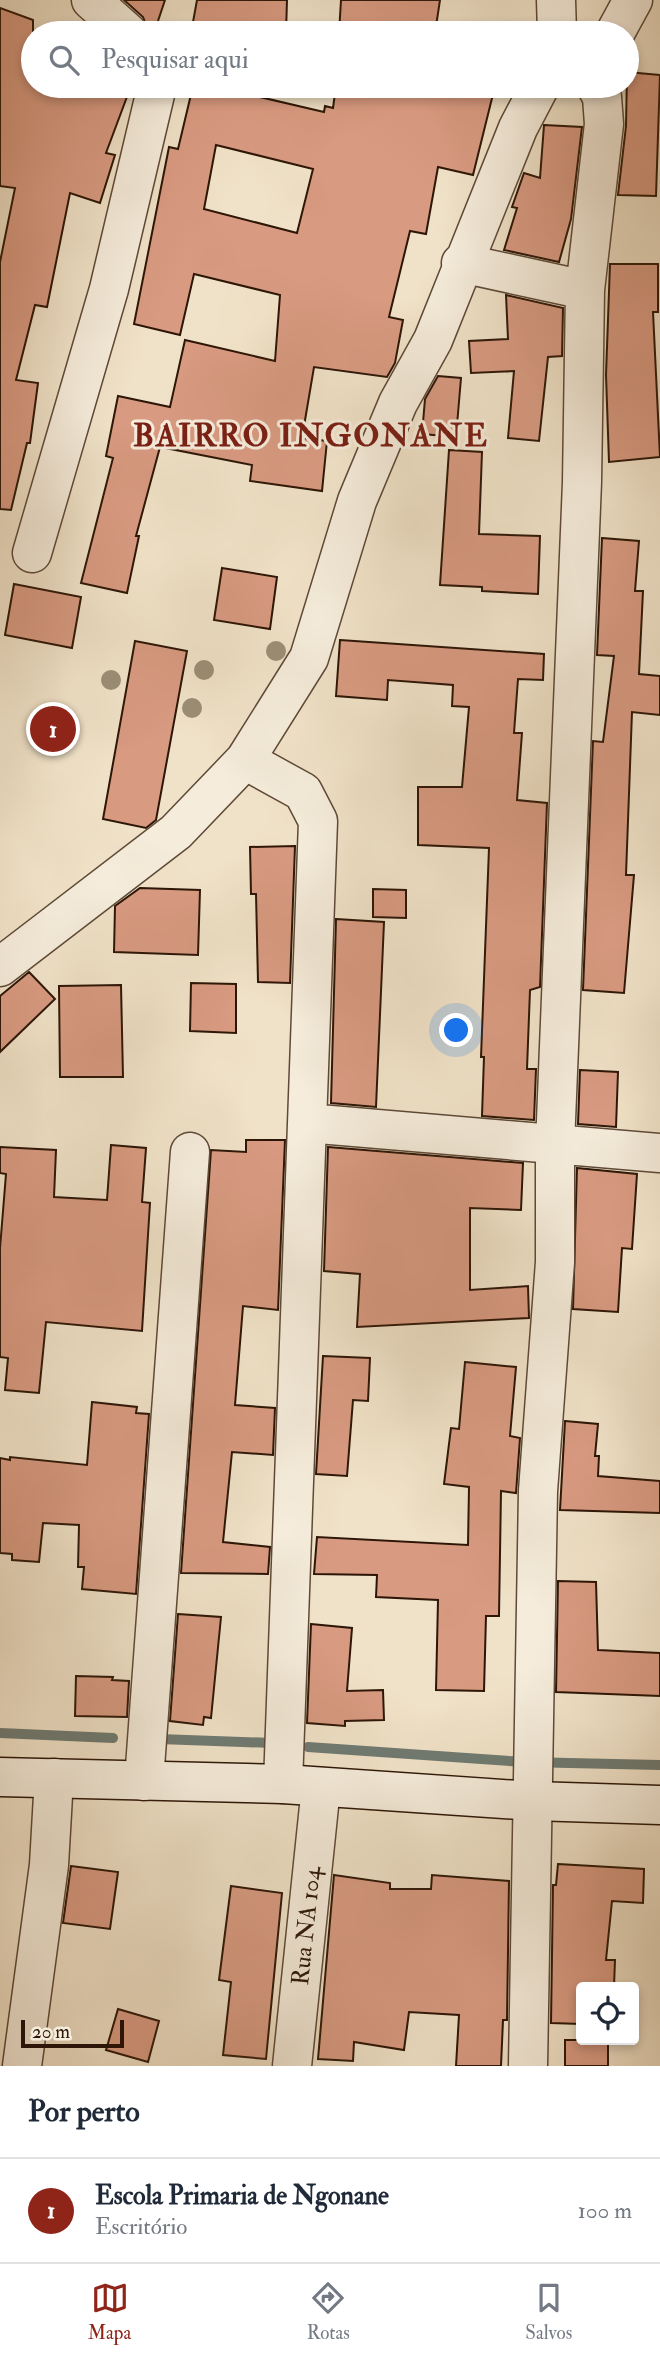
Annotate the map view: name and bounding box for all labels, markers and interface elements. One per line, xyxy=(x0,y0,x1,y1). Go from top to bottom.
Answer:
search box xyxy=(21,21,639,98)
icon: search xyxy=(45,41,83,79)
text: Pesquisar aqui xyxy=(101,44,249,76)
district label: BAIRRO INGONANE xyxy=(133,416,489,456)
pin: 1 xyxy=(30,703,76,755)
your location xyxy=(439,1013,473,1047)
street label: Rua NA 104 xyxy=(285,1864,328,1987)
map controls xyxy=(576,1982,639,2045)
button: locate xyxy=(576,1982,639,2045)
scale bar xyxy=(21,2017,124,2049)
text: 20 m xyxy=(32,2020,70,2044)
text: Por perto xyxy=(28,2093,140,2130)
text: Escola Primaria de Ngonane xyxy=(95,2180,389,2212)
text: 1 xyxy=(47,2196,55,2225)
text: 100 m xyxy=(578,2196,632,2225)
text: Escritório xyxy=(95,2212,187,2241)
tab: Mapa xyxy=(88,2279,131,2345)
tab: Rotas xyxy=(307,2279,350,2345)
tab: Salvos xyxy=(525,2279,572,2345)

